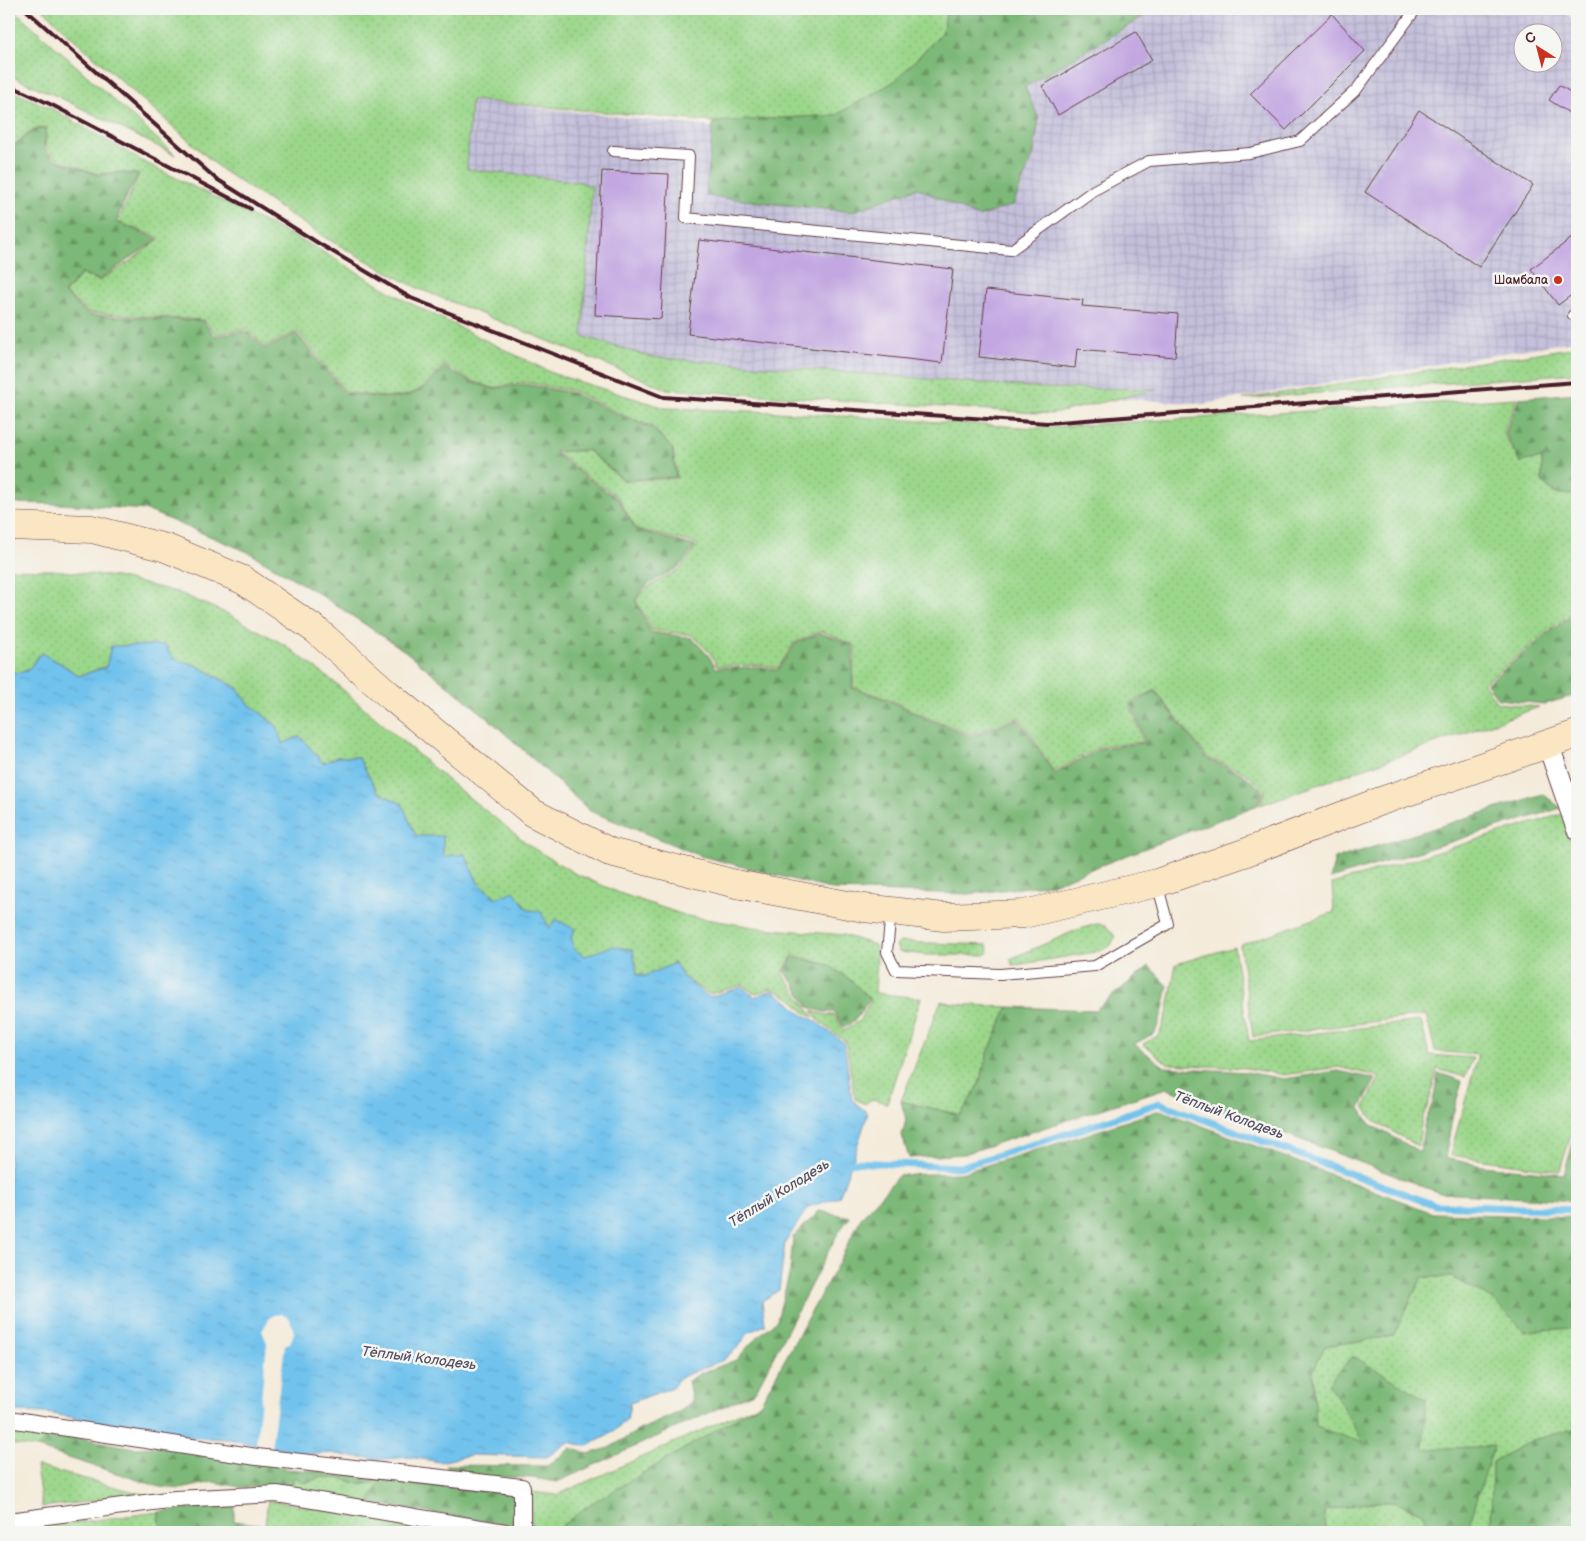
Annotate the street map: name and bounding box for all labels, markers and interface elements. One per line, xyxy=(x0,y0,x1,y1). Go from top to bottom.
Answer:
north arrow xyxy=(1514,22,1564,72)
text: С xyxy=(1522,28,1540,48)
place label: Шамбала xyxy=(1494,273,1548,288)
marker: Шамбала xyxy=(1552,274,1564,286)
water label: Тёплый Колодезь xyxy=(1172,1087,1286,1143)
water label: Тёплый Колодезь xyxy=(726,1155,832,1231)
water label: Тёплый Колодезь xyxy=(361,1343,477,1373)

